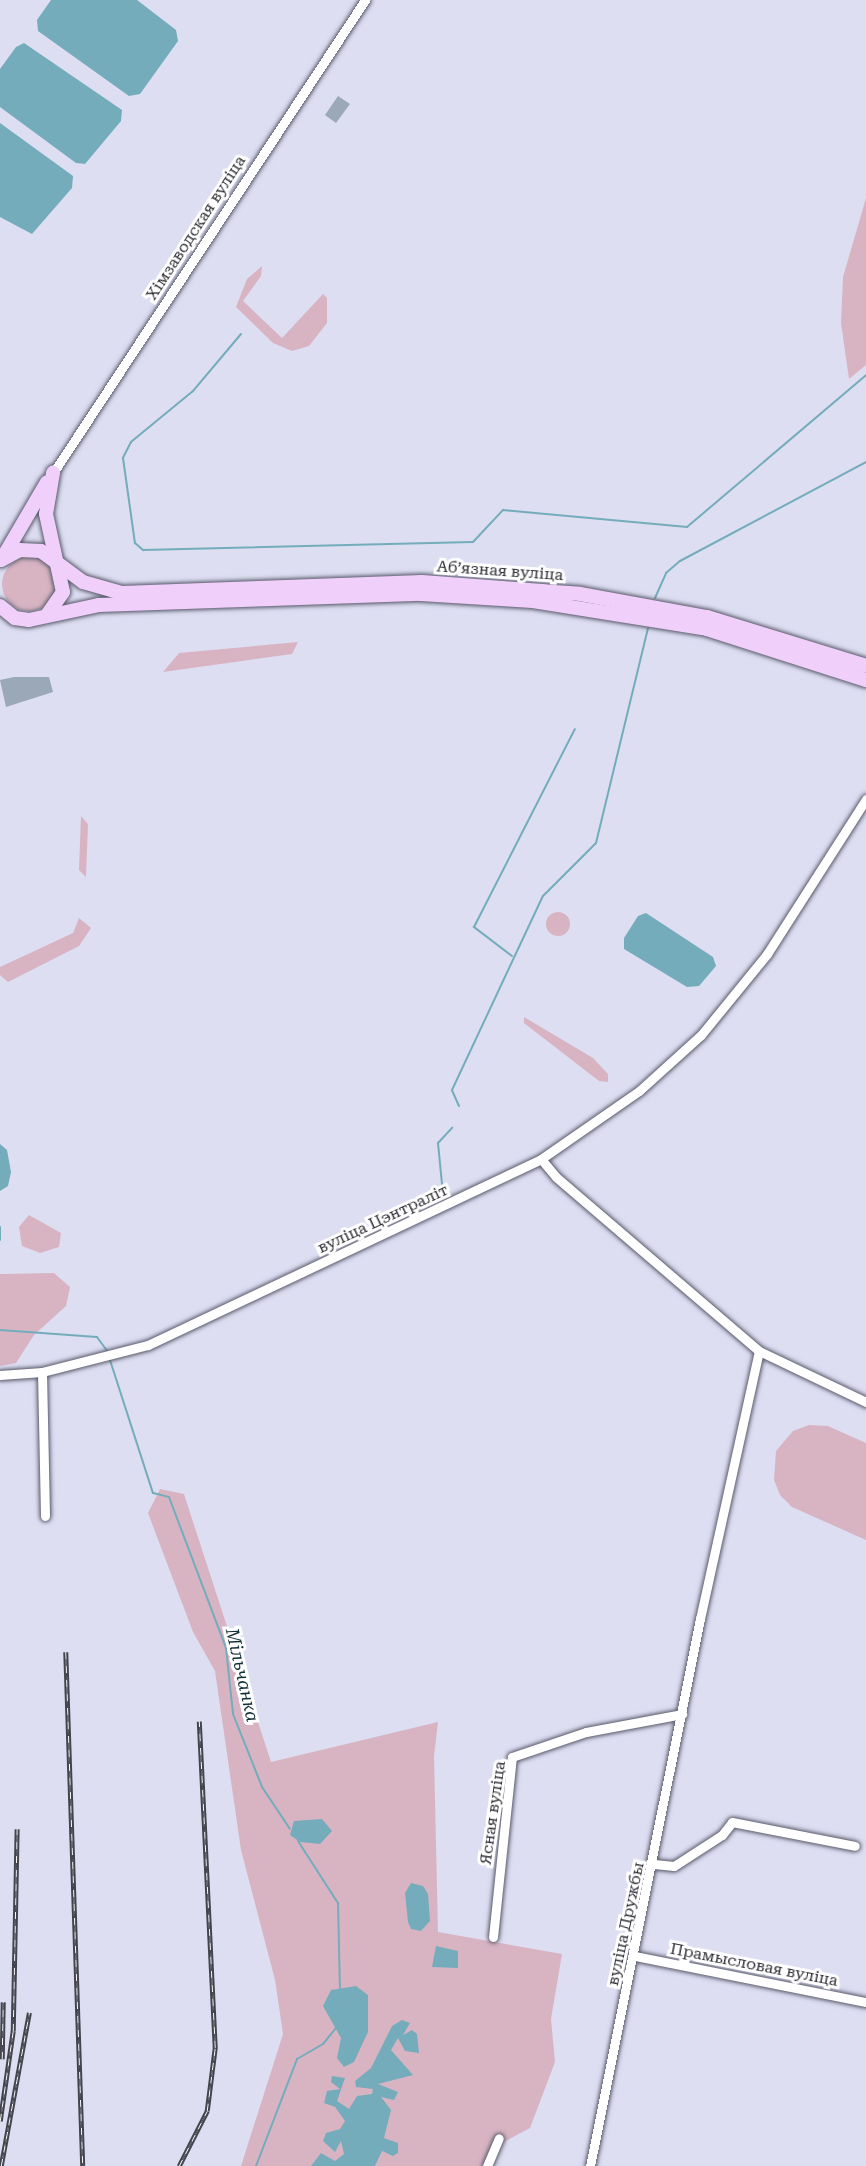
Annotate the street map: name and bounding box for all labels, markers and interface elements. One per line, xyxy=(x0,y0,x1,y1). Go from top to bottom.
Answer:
street label: Хімзаводская вуліца xyxy=(142,152,250,304)
street label: Абʼязная вуліца xyxy=(436,557,564,585)
street label: вуліца Цэнтраліт xyxy=(315,1180,451,1258)
water label: Мільчанка xyxy=(221,1626,263,1724)
street label: Ясная вуліца xyxy=(476,1760,510,1866)
street label: вуліца Дружбы xyxy=(604,1860,648,1988)
street label: Прамысловая вуліца xyxy=(669,1939,839,1991)

